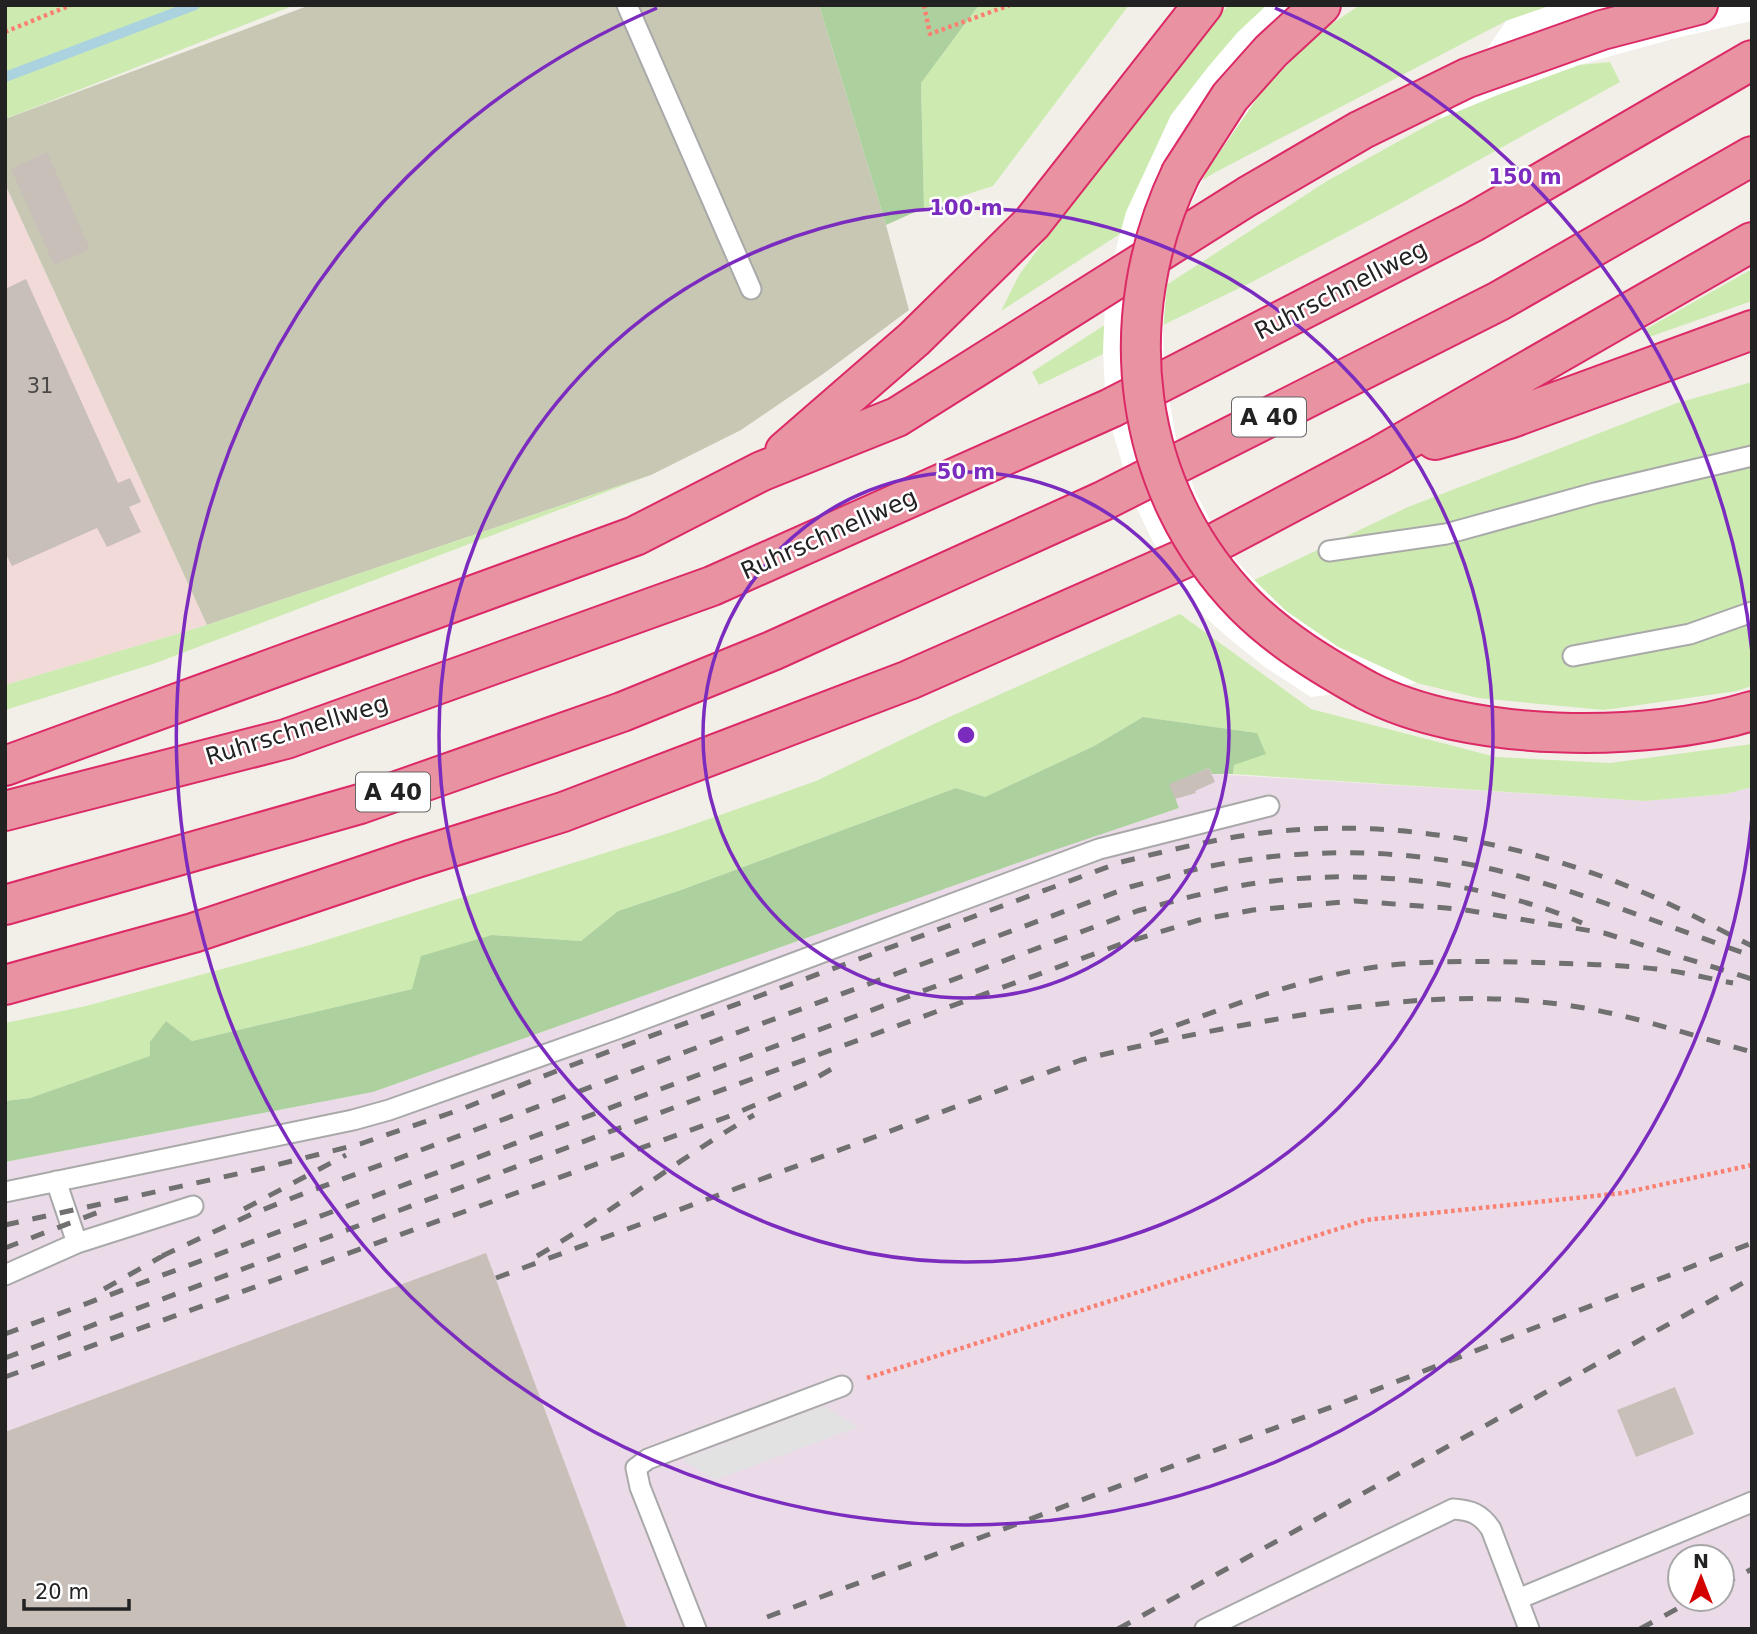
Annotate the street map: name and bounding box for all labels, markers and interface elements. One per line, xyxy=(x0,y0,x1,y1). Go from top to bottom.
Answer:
text: 150 m xyxy=(1488,165,1562,189)
text: 100 m xyxy=(929,196,1003,220)
street label: Ruhrschnellweg xyxy=(1250,234,1432,346)
house number: 31 xyxy=(27,374,53,398)
road number: A 40 xyxy=(1232,398,1306,436)
text: 50 m xyxy=(937,460,995,484)
street label: Ruhrschnellweg xyxy=(737,483,921,585)
street label: Ruhrschnellweg xyxy=(202,689,392,771)
centre of rings xyxy=(954,723,978,747)
road number: A 40 xyxy=(356,772,430,812)
north arrow xyxy=(1666,1543,1736,1613)
text: N xyxy=(1693,1550,1709,1572)
scale bar xyxy=(24,1568,130,1612)
text: 20 m xyxy=(35,1580,89,1604)

